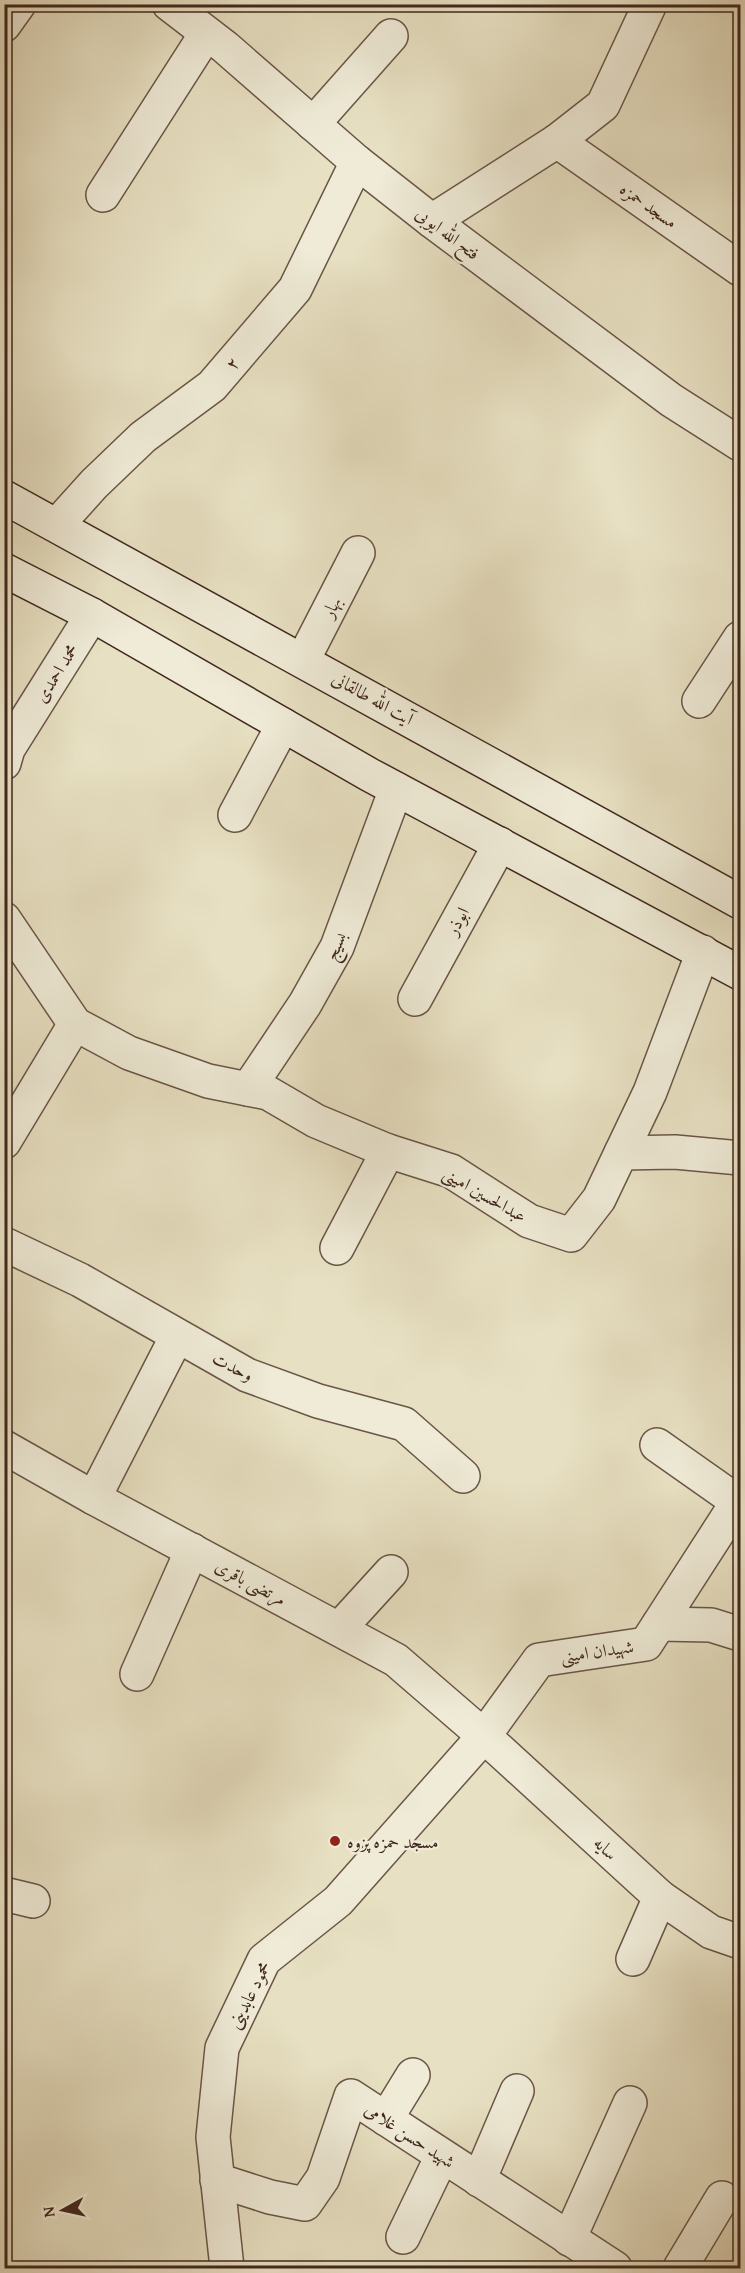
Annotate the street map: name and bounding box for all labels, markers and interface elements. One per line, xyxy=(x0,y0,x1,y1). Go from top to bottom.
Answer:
street label: مسجد حمزه xyxy=(615,175,683,235)
street label: فتح الله ایوبی xyxy=(408,200,486,269)
street label: ۲ xyxy=(218,350,246,376)
street label: بهار xyxy=(313,592,348,624)
street label: محمد احمدی xyxy=(27,638,85,708)
street label: آیت الله طالقانی xyxy=(327,664,421,733)
street label: ابوذر xyxy=(437,902,476,942)
street label: بسیج xyxy=(317,927,356,966)
street label: عبدالحسین امینی xyxy=(438,1159,532,1229)
street label: وحدت xyxy=(208,1344,258,1388)
street label: مرتضی باقری xyxy=(211,1552,291,1612)
street label: شهیدان امینی xyxy=(559,1632,635,1670)
place label: مسجد حمزه پزوه xyxy=(347,1828,439,1855)
street label: سایه xyxy=(588,1830,624,1866)
marker: مسجد حمزه پزوه xyxy=(328,1834,342,1848)
street label: محمود عابدینی xyxy=(220,1957,278,2033)
street label: شهید حسن غلامی xyxy=(359,2096,461,2174)
north arrow xyxy=(33,2180,93,2240)
text: N xyxy=(35,2205,61,2219)

